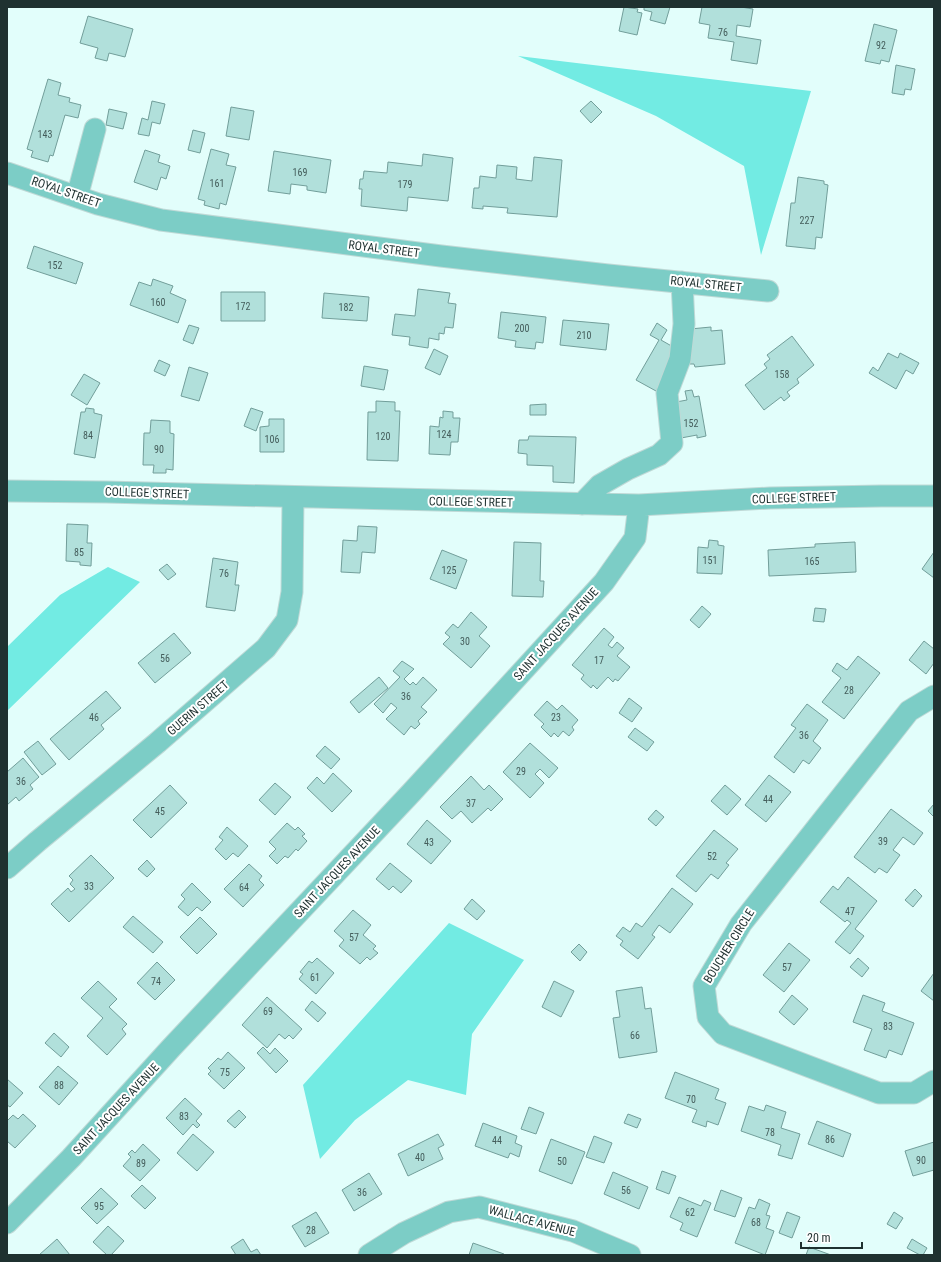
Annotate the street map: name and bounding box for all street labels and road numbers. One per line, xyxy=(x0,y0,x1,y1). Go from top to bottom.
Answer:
street label: ROYAL STREET xyxy=(30,174,102,210)
street label: ROYAL STREET xyxy=(348,238,420,260)
street label: ROYAL STREET xyxy=(670,273,742,295)
street label: COLLEGE STREET xyxy=(105,485,189,501)
street label: COLLEGE STREET xyxy=(752,490,836,506)
street label: COLLEGE STREET xyxy=(429,494,513,510)
street label: SAINT JACQUES AVENUE xyxy=(511,585,601,683)
street label: GUERIN STREET xyxy=(165,678,231,738)
street label: SAINT JACQUES AVENUE xyxy=(291,823,383,921)
street label: BOUCHER CIRCLE xyxy=(701,906,757,986)
street label: SAINT JACQUES AVENUE xyxy=(70,1060,162,1158)
street label: WALLACE AVENUE xyxy=(487,1203,577,1239)

